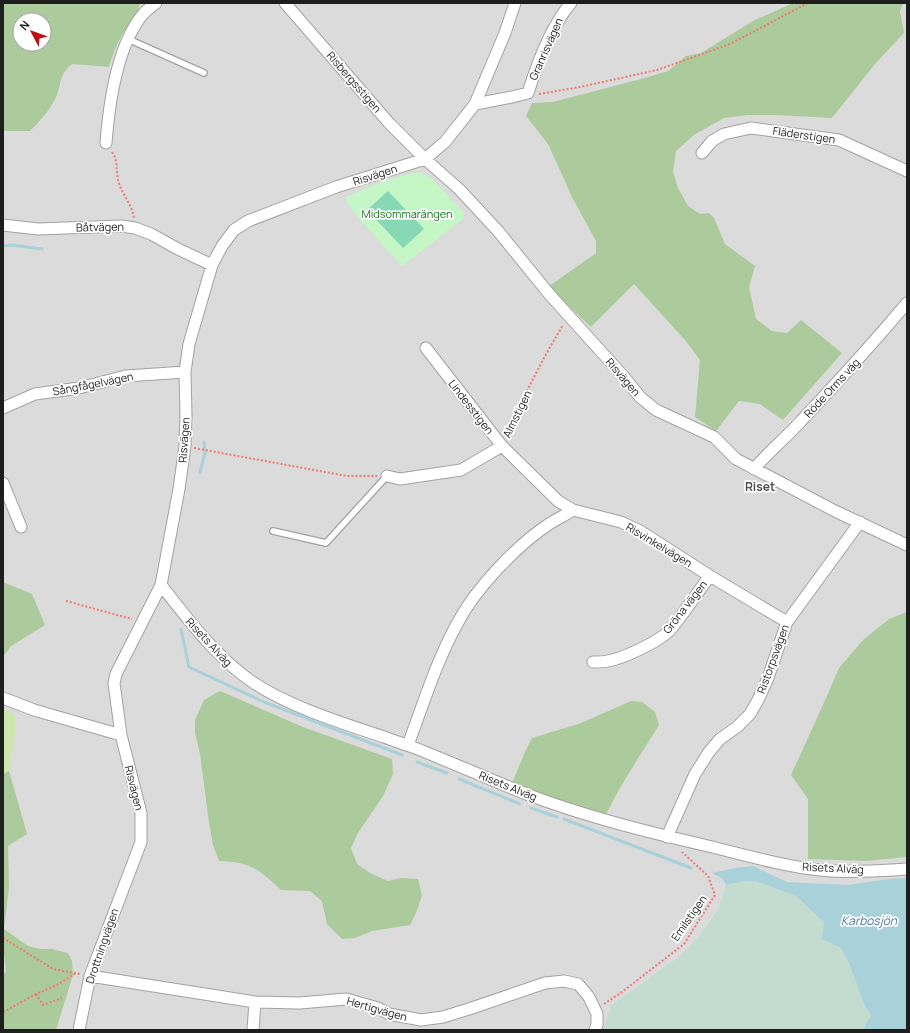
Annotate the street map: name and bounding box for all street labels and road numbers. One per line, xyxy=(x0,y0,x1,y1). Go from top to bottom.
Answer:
street label: Granrisvägen xyxy=(525,15,566,82)
street label: Risbergsstigen xyxy=(324,48,385,115)
street label: Fläderstigen xyxy=(772,123,836,146)
street label: Risvägen xyxy=(351,160,399,189)
street label: Båtvägen xyxy=(76,219,124,234)
street label: Risvägen xyxy=(603,354,644,399)
street label: Röde Orms väg xyxy=(800,355,863,420)
street label: Sångfågelvägen xyxy=(51,368,135,399)
street label: Lindesstigen xyxy=(445,376,497,437)
street label: Almstigen xyxy=(499,388,534,440)
street label: Risvägen xyxy=(174,417,193,463)
street label: Risvinkelvägen xyxy=(623,519,695,570)
street label: Gröna vägen xyxy=(659,577,710,636)
street label: Risets Alväg xyxy=(183,614,236,669)
street label: Ristorpsvägen xyxy=(753,622,792,696)
street label: Risvägen xyxy=(122,764,147,812)
street label: Risets Alväg xyxy=(477,767,540,804)
street label: Risets Alväg xyxy=(802,858,864,877)
street label: Emilstigen xyxy=(667,892,710,944)
street label: Drottningvägen xyxy=(82,906,121,986)
street label: Hertigvägen xyxy=(345,993,409,1024)

